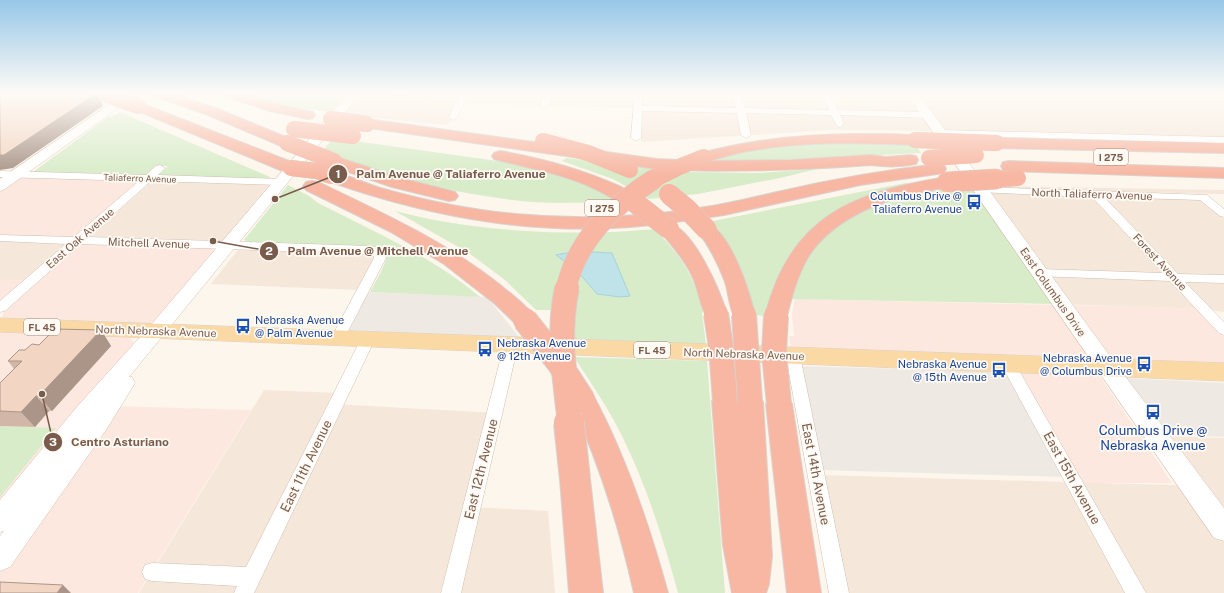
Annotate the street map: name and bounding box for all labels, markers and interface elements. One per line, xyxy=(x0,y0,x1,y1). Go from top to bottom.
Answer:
road number: I 275 xyxy=(1094,149,1128,165)
callout: Palm Avenue @ Taliaferro Avenue xyxy=(328,162,554,186)
text: 1 xyxy=(335,167,341,181)
text: Palm Avenue @ Taliaferro Avenue xyxy=(356,167,546,181)
street label: Taliaferro Avenue xyxy=(103,171,177,185)
street label: North Taliaferro Avenue xyxy=(1031,186,1153,202)
place label: Columbus Drive @ Taliaferro Avenue xyxy=(870,190,962,215)
bus stop icon: Columbus Drive @ Taliaferro Avenue xyxy=(965,193,983,211)
road number: I 275 xyxy=(585,200,619,216)
street label: East Oak Avenue xyxy=(44,205,116,271)
street label: Forest Avenue xyxy=(1131,231,1189,293)
street label: Mitchell Avenue xyxy=(108,236,190,250)
callout: Palm Avenue @ Mitchell Avenue xyxy=(259,239,476,263)
text: 2 xyxy=(265,244,273,258)
text: Palm Avenue @ Mitchell Avenue xyxy=(287,244,469,258)
street label: East Columbus Drive xyxy=(1018,245,1088,339)
place label: Nebraska Avenue @ Palm Avenue xyxy=(255,314,344,339)
bus stop icon: Nebraska Avenue @ Palm Avenue xyxy=(234,317,252,335)
road number: FL 45 xyxy=(24,319,60,335)
street label: North Nebraska Avenue xyxy=(95,323,217,339)
place label: Nebraska Avenue @ 12th Avenue xyxy=(497,337,586,362)
bus stop icon: Nebraska Avenue @ 12th Avenue xyxy=(476,340,494,358)
road number: FL 45 xyxy=(634,342,670,358)
street label: North Nebraska Avenue xyxy=(683,346,805,362)
place label: Nebraska Avenue @ Columbus Drive xyxy=(1040,352,1132,377)
bus stop icon: Nebraska Avenue @ Columbus Drive xyxy=(1135,355,1153,373)
place label: Nebraska Avenue @ 15th Avenue xyxy=(898,358,987,383)
bus stop icon: Nebraska Avenue @ 15th Avenue xyxy=(990,361,1008,379)
bus stop icon: Columbus Drive @ Nebraska Avenue xyxy=(1144,403,1162,421)
street label: East 11th Avenue xyxy=(277,417,335,515)
street label: East 12th Avenue xyxy=(461,417,501,521)
street label: East 14th Avenue xyxy=(799,422,833,526)
place label: Columbus Drive @ Nebraska Avenue xyxy=(1099,423,1208,453)
street label: East 15th Avenue xyxy=(1040,429,1104,527)
callout: Centro Asturiano xyxy=(43,430,177,454)
text: 3 xyxy=(49,435,57,449)
text: Centro Asturiano xyxy=(71,435,169,449)

